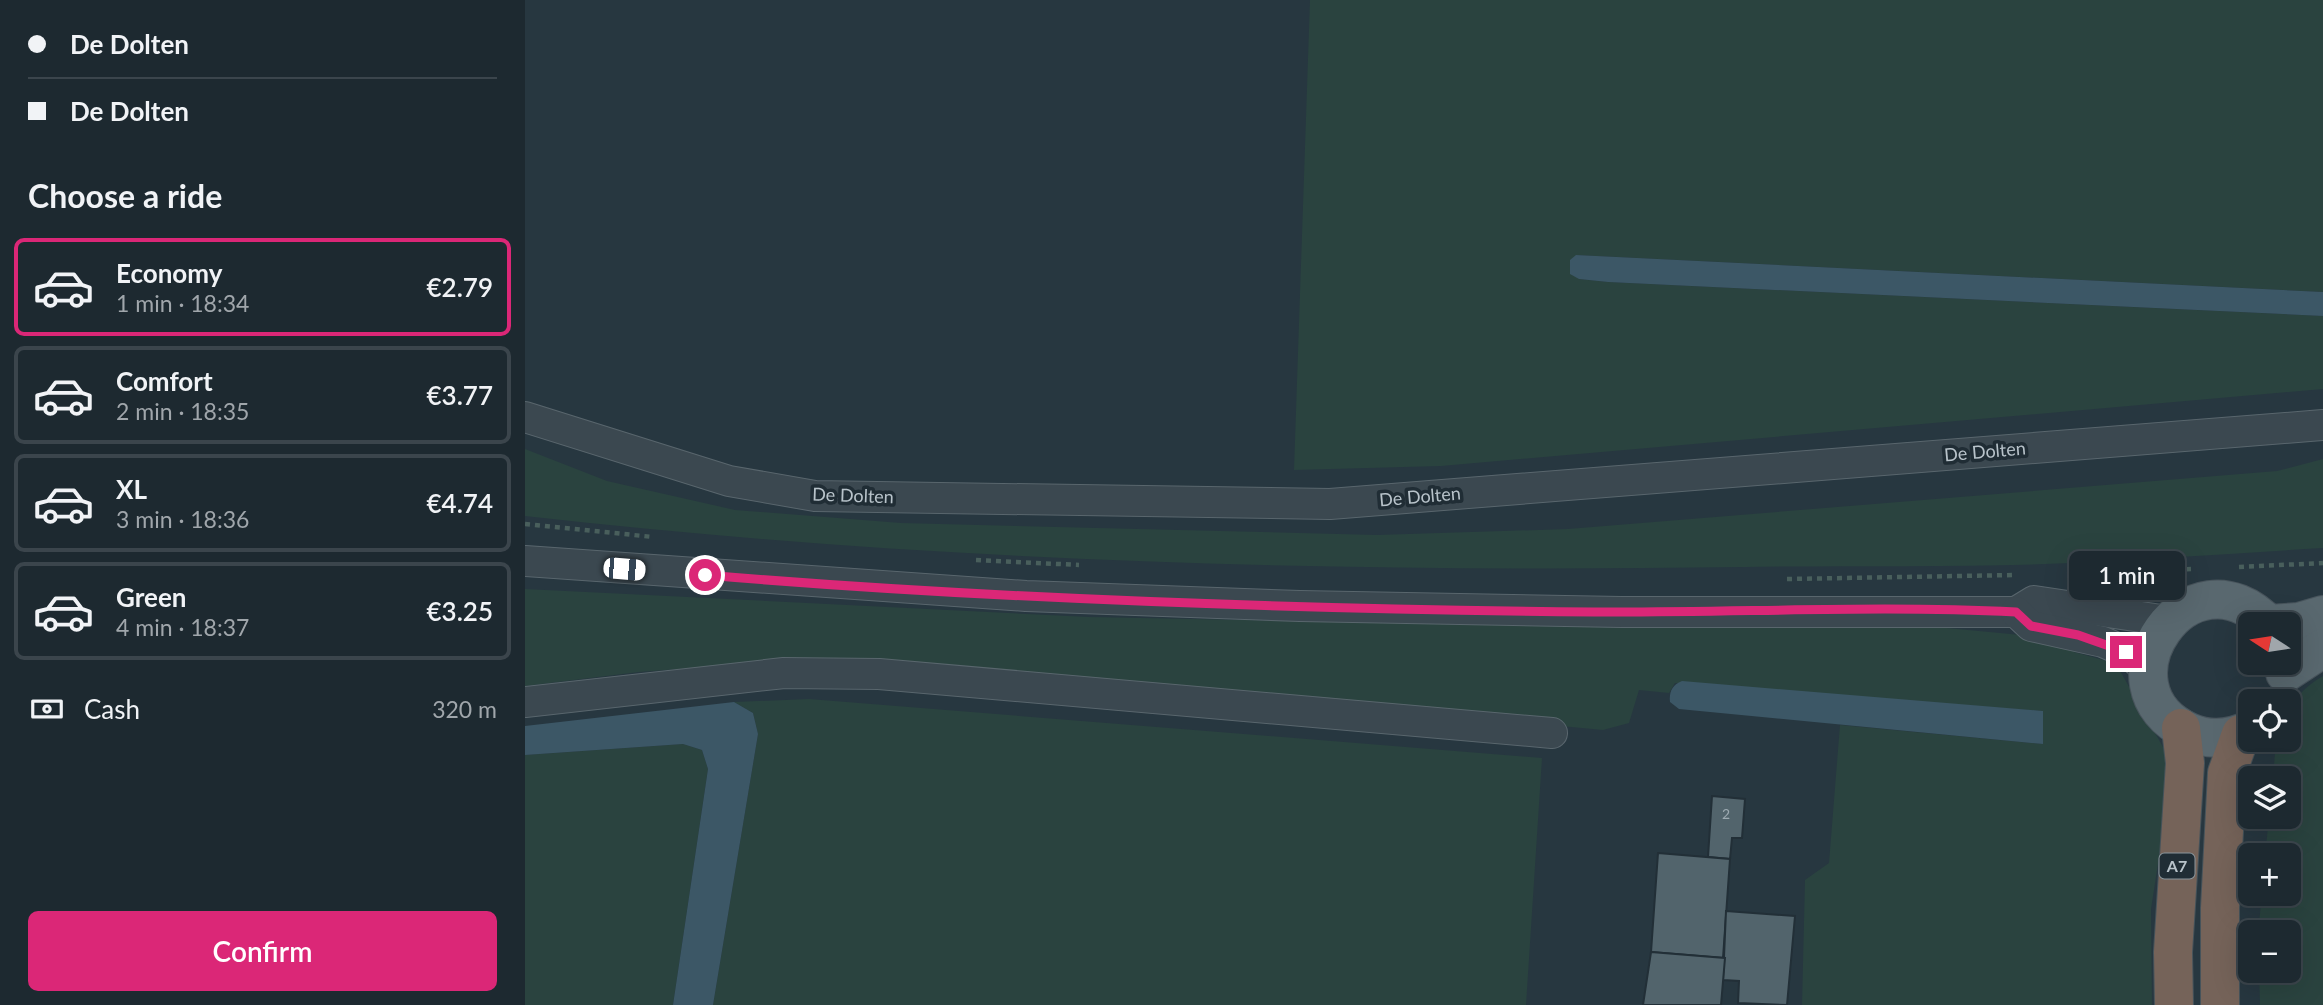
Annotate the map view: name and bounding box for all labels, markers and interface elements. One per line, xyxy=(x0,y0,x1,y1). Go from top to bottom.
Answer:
text: De Dolten xyxy=(70,28,189,60)
text: De Dolten xyxy=(70,95,189,127)
text: Choose a ride xyxy=(28,176,222,215)
icon: car xyxy=(32,256,95,319)
text: Economy xyxy=(116,257,222,289)
text: €2.79 xyxy=(427,271,493,303)
text: 1 min · 18:34 xyxy=(116,289,249,317)
icon: car xyxy=(32,364,95,427)
text: Comfort xyxy=(116,365,213,397)
text: €3.77 xyxy=(427,379,493,411)
text: 2 min · 18:35 xyxy=(116,397,249,425)
street label: De Dolten xyxy=(1943,436,2027,466)
icon: car xyxy=(32,472,95,535)
text: XL xyxy=(116,473,147,505)
street label: De Dolten xyxy=(1378,481,1462,511)
street label: De Dolten xyxy=(812,483,894,507)
text: €4.74 xyxy=(427,487,493,519)
text: 3 min · 18:36 xyxy=(116,505,249,533)
callout: 1 min xyxy=(2068,550,2184,600)
car xyxy=(603,557,646,581)
route start xyxy=(689,559,721,591)
text: 1 min xyxy=(2099,561,2155,589)
icon: car xyxy=(32,580,95,643)
text: Green xyxy=(116,581,186,613)
text: €3.25 xyxy=(427,595,493,627)
north arrow xyxy=(2238,612,2301,676)
map controls xyxy=(2238,612,2301,983)
text: 4 min · 18:37 xyxy=(116,613,249,641)
route end xyxy=(2110,636,2142,668)
button: locate xyxy=(2238,689,2301,752)
icon: cash xyxy=(28,690,66,728)
text: Cash xyxy=(84,693,140,725)
text: 320 m xyxy=(432,695,497,723)
button: layers xyxy=(2238,766,2301,829)
house number: 2 xyxy=(1722,805,1730,822)
button: + xyxy=(2238,843,2301,906)
road number: A7 xyxy=(2159,853,2195,878)
button: Confirm xyxy=(28,911,497,991)
button: − xyxy=(2238,920,2301,983)

